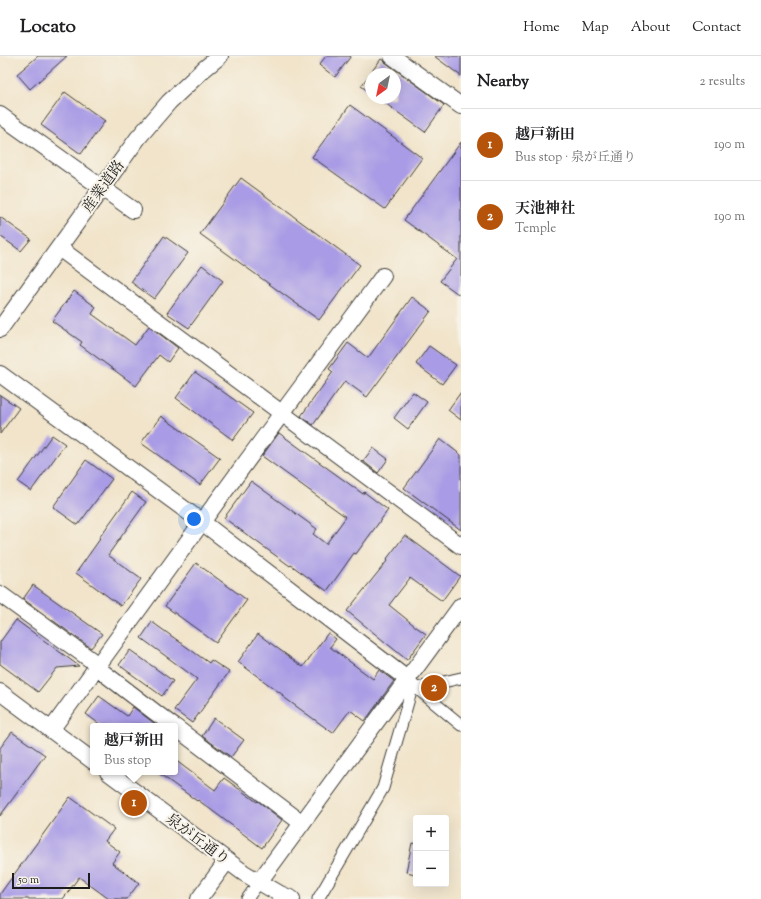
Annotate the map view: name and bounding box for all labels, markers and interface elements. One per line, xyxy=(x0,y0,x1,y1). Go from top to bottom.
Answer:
text: Locato xyxy=(20,14,76,41)
text: Home xyxy=(523,18,560,38)
text: Map xyxy=(582,18,609,38)
text: About xyxy=(631,18,670,38)
text: Contact xyxy=(692,18,741,38)
north arrow xyxy=(365,68,401,104)
text: Nearby xyxy=(477,70,529,94)
text: 2 results xyxy=(700,73,745,91)
text: 越戸新田 xyxy=(515,125,575,146)
text: 1 xyxy=(488,136,492,154)
text: 190 m xyxy=(714,136,745,154)
text: Bus stop · 泉が丘通り xyxy=(515,149,636,167)
street label: 産業道路 xyxy=(78,156,130,217)
text: 天池神社 xyxy=(515,199,575,220)
text: 2 xyxy=(487,208,493,226)
text: 190 m xyxy=(714,208,745,226)
text: Temple xyxy=(515,220,556,238)
your location xyxy=(184,509,204,529)
pin: 2 xyxy=(421,673,447,703)
popup xyxy=(90,723,178,775)
text: 越戸新田 xyxy=(104,731,164,752)
text: Bus stop xyxy=(104,752,151,770)
pin: 1 xyxy=(121,788,147,818)
street label: 泉が丘通り xyxy=(161,809,233,871)
map controls xyxy=(413,815,449,887)
button: + xyxy=(413,815,449,851)
button: − xyxy=(413,851,449,887)
scale bar xyxy=(12,871,90,890)
text: 50 m xyxy=(18,872,39,888)

